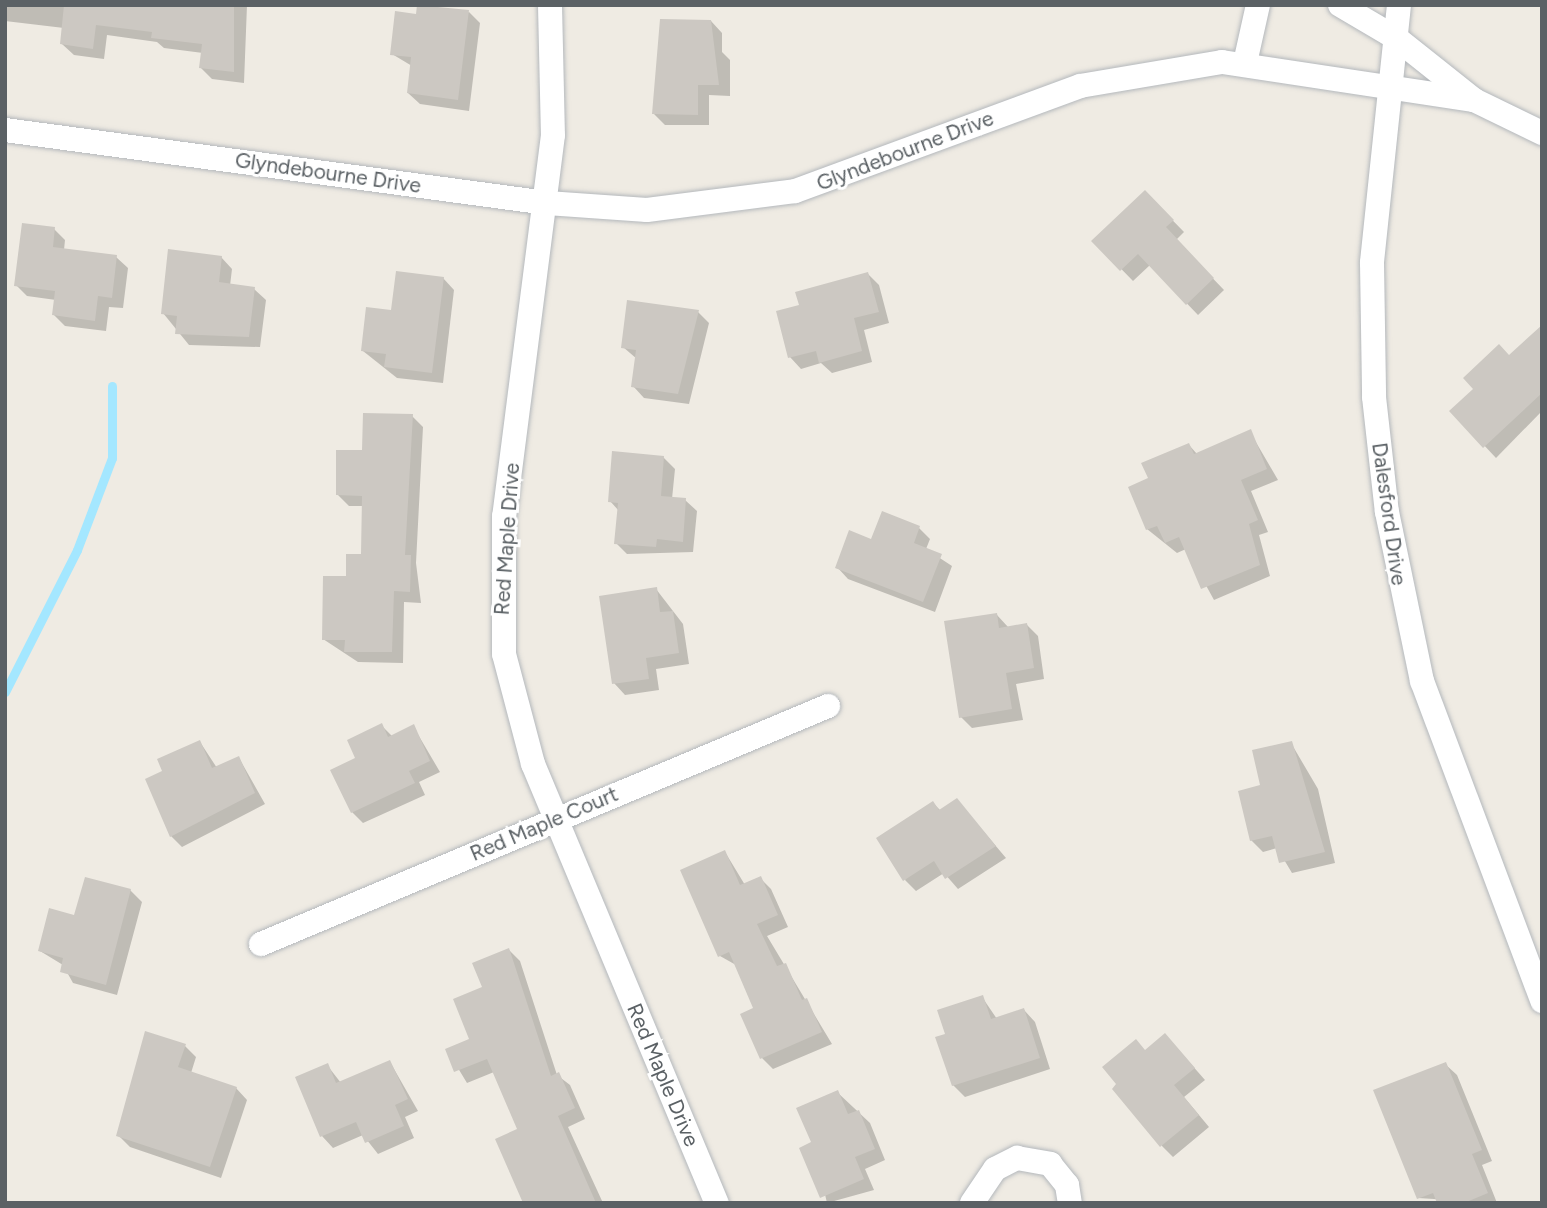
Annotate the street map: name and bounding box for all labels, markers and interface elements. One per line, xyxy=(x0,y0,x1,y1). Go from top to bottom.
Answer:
street label: Glyndebourne Drive xyxy=(813,106,997,196)
street label: Glyndebourne Drive xyxy=(233,147,423,199)
street label: Dalesford Drive xyxy=(1366,441,1412,587)
street label: Red Maple Drive xyxy=(489,462,525,616)
street label: Red Maple Court xyxy=(466,781,622,867)
street label: Red Maple Drive xyxy=(622,1000,704,1150)

